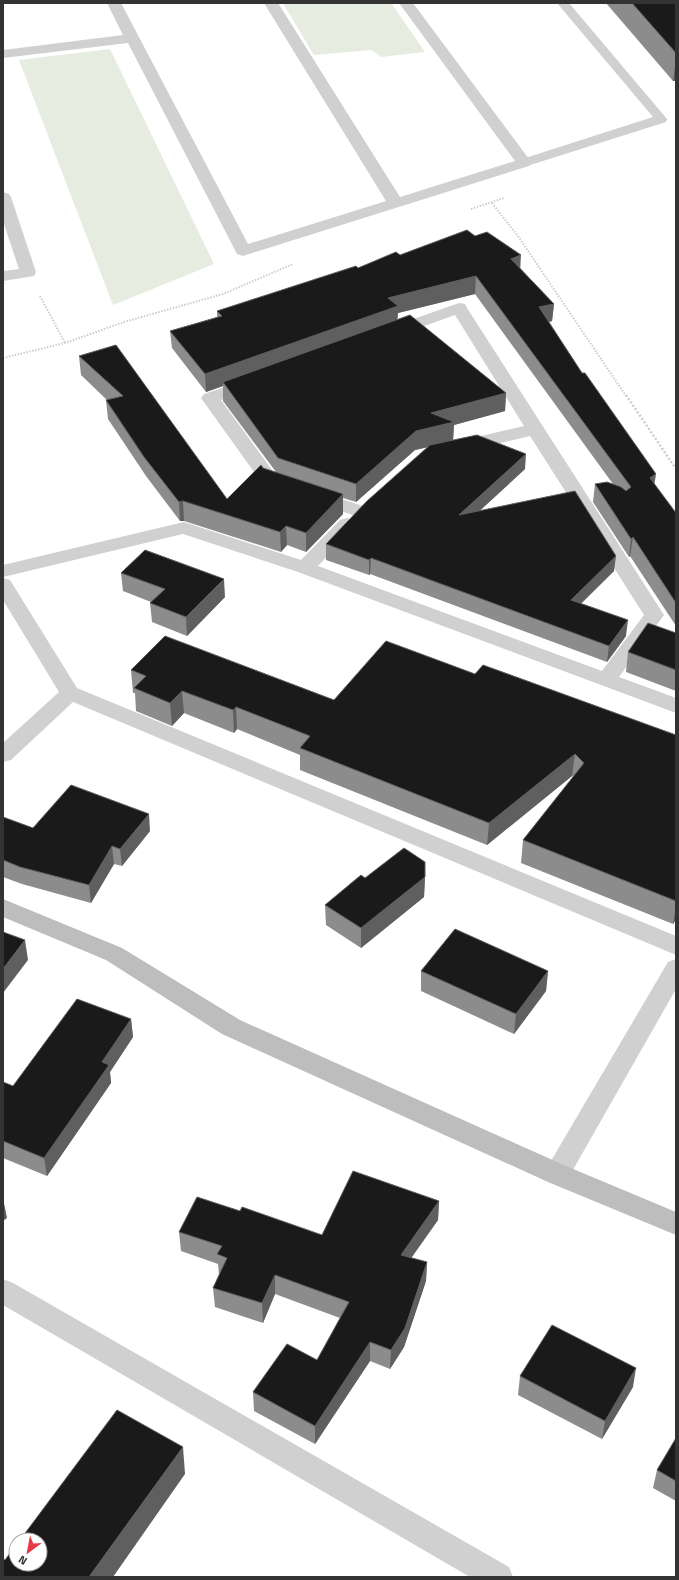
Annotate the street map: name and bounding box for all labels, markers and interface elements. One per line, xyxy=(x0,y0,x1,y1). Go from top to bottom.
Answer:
north arrow xyxy=(8,1532,48,1572)
text: N xyxy=(15,1552,30,1569)

